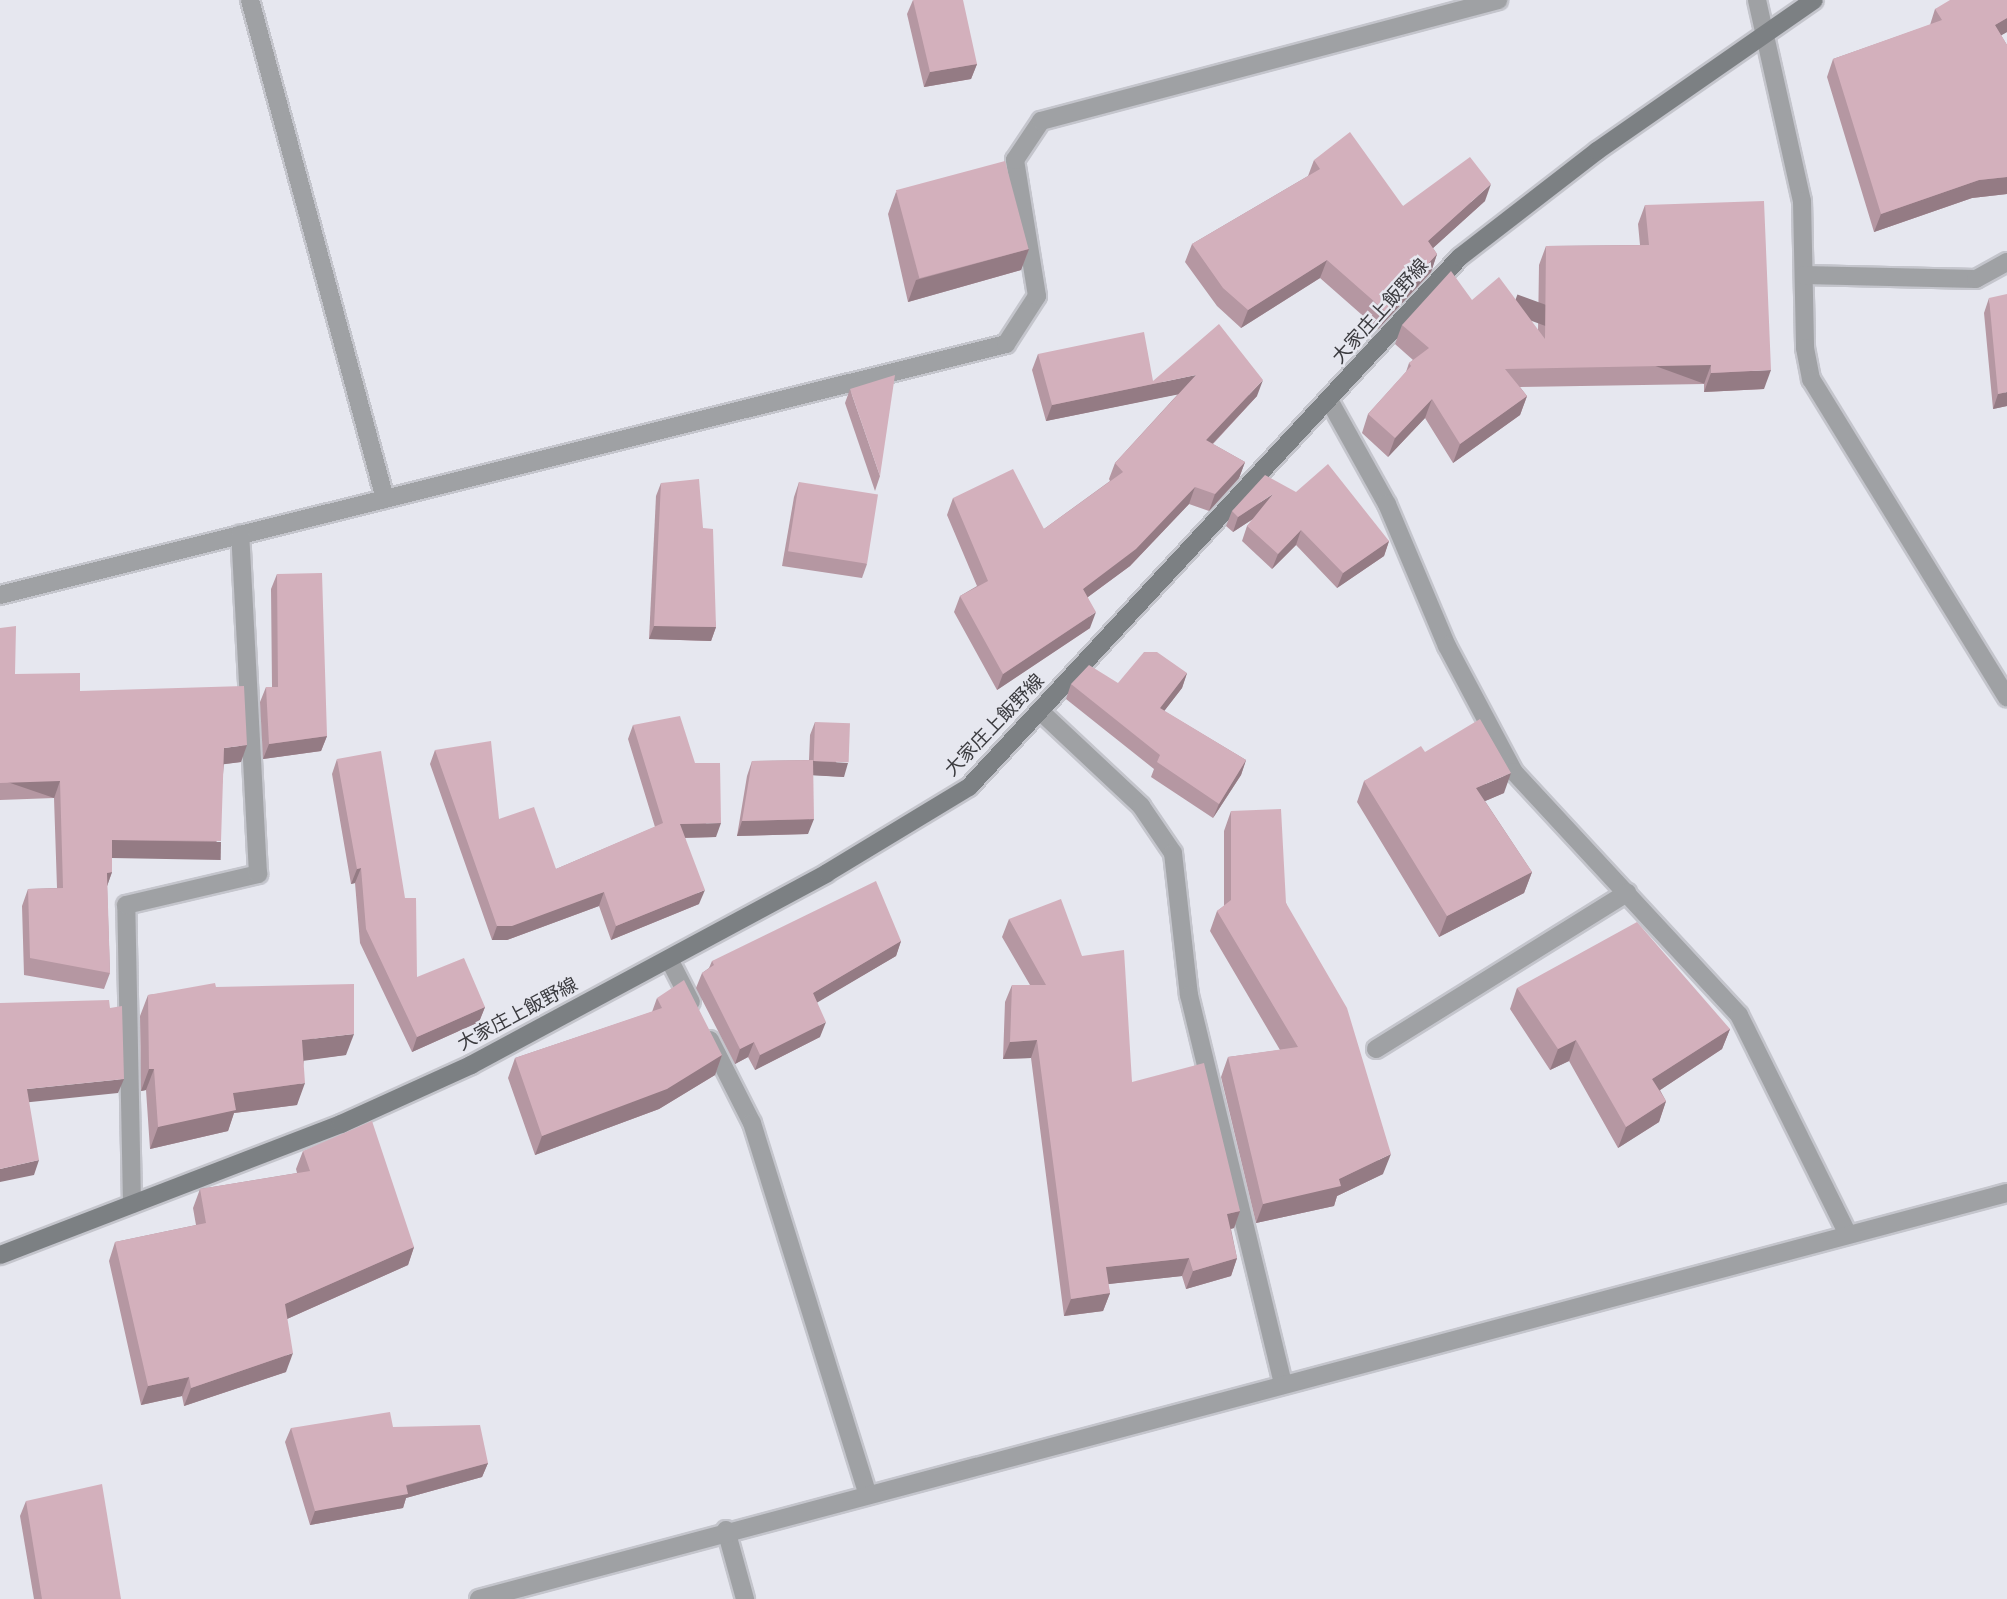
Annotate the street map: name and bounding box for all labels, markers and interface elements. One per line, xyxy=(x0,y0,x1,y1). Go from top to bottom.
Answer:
street label: 大家庄上飯野線 xyxy=(1328,255,1434,369)
street label: 大家庄上飯野線 xyxy=(941,670,1049,782)
street label: 大家庄上飯野線 xyxy=(454,974,582,1056)

